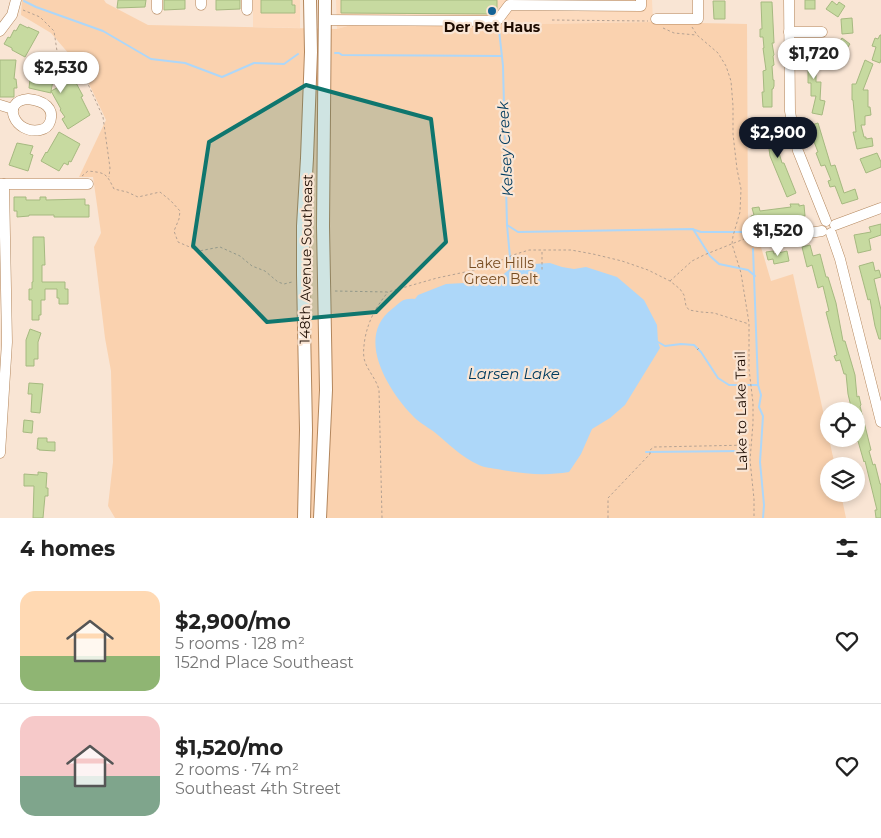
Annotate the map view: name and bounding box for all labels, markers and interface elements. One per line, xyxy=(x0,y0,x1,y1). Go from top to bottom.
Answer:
marker: Der Pet Haus xyxy=(486,5,498,17)
place label: Der Pet Haus xyxy=(444,18,541,36)
pin: $1,720 xyxy=(773,38,855,80)
text: $1,720 xyxy=(789,44,839,63)
pin: $2,530 xyxy=(20,52,102,94)
text: $2,530 xyxy=(34,58,88,77)
water label: Kelsey Creek xyxy=(493,100,517,197)
pin: $2,900 xyxy=(737,116,819,159)
text: $2,900 xyxy=(750,123,806,142)
street label: 148th Avenue Southeast xyxy=(296,174,316,344)
pin: $1,520 xyxy=(737,214,819,257)
text: $1,520 xyxy=(753,221,803,240)
park label: Lake Hills Green Belt xyxy=(464,254,539,288)
street label: Lake to Lake Trail xyxy=(731,351,751,471)
water label: Larsen Lake xyxy=(468,364,560,383)
map controls xyxy=(820,402,865,502)
button: locate xyxy=(820,402,865,447)
button: layers xyxy=(820,457,865,502)
icon: filters xyxy=(833,534,861,562)
text: 4 homes xyxy=(20,536,115,561)
text: $2,900/mo xyxy=(175,609,291,634)
icon: home xyxy=(60,611,120,671)
icon: heart xyxy=(833,627,861,655)
text: 5 rooms · 128 m² xyxy=(175,634,305,653)
text: 152nd Place Southeast xyxy=(175,653,354,672)
text: $1,520/mo xyxy=(175,735,283,760)
icon: home xyxy=(60,736,120,796)
icon: heart xyxy=(833,752,861,780)
text: 2 rooms · 74 m² xyxy=(175,760,299,779)
text: Southeast 4th Street xyxy=(175,779,341,798)

